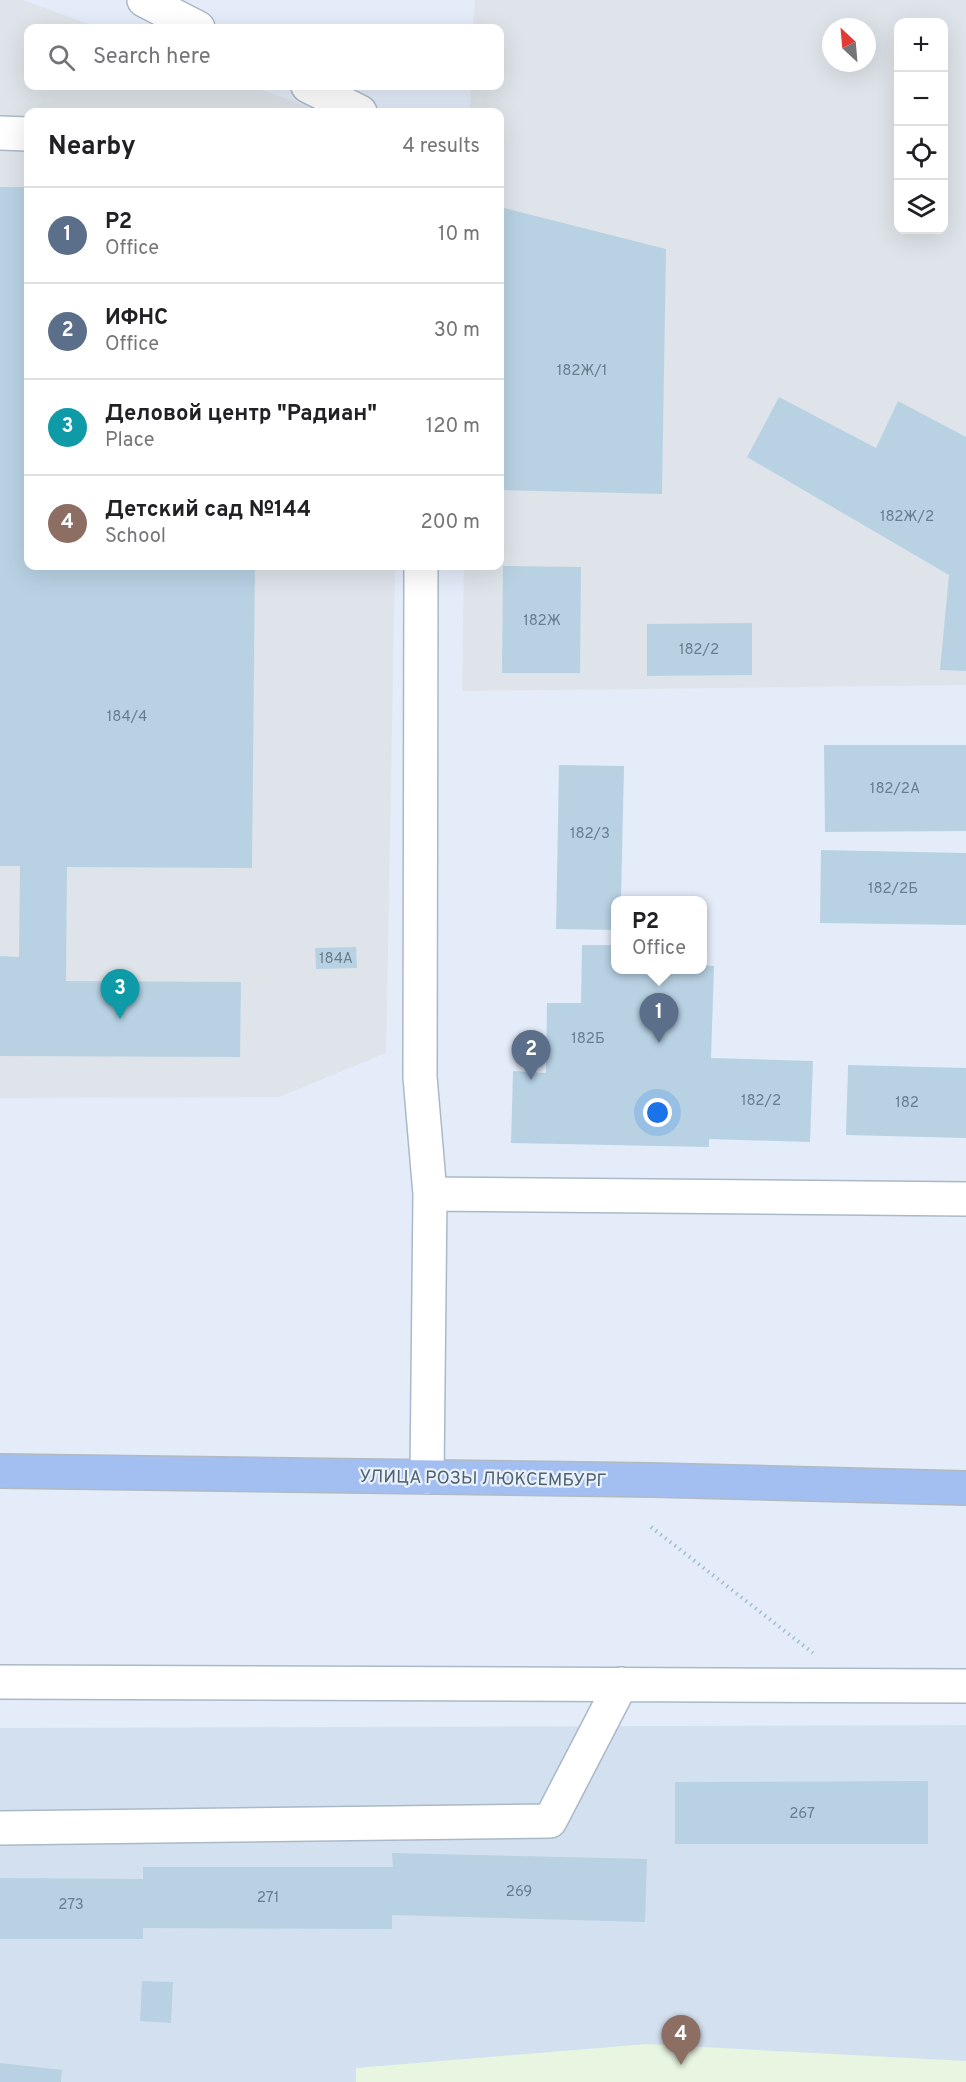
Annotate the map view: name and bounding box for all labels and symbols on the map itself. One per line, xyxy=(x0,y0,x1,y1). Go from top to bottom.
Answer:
north arrow xyxy=(822,18,876,72)
house number: 182Ж/1 xyxy=(557,362,607,381)
house number: 182Ж/2 xyxy=(880,508,934,527)
house number: 182Ж xyxy=(523,612,561,631)
house number: 182/2 xyxy=(679,641,719,660)
house number: 184/4 xyxy=(107,708,147,727)
house number: 182/2А xyxy=(870,780,920,799)
house number: 182/3 xyxy=(570,825,610,844)
house number: 182/2Б xyxy=(868,880,918,899)
house number: 184А xyxy=(319,950,353,969)
pin: 3 xyxy=(100,970,140,1019)
pin: 1 xyxy=(640,994,678,1043)
pin: 2 xyxy=(512,1030,550,1080)
house number: 182Б xyxy=(571,1030,605,1049)
house number: 182/2 xyxy=(741,1092,781,1111)
house number: 182 xyxy=(895,1094,919,1113)
your location xyxy=(643,1098,672,1127)
street label: УЛИЦА РОЗЫ ЛЮКСЕМБУРГ xyxy=(359,1466,607,1493)
house number: 267 xyxy=(789,1805,815,1824)
house number: 269 xyxy=(506,1883,532,1902)
house number: 271 xyxy=(257,1889,279,1908)
house number: 273 xyxy=(58,1896,84,1915)
pin: 4 xyxy=(662,2016,700,2065)

